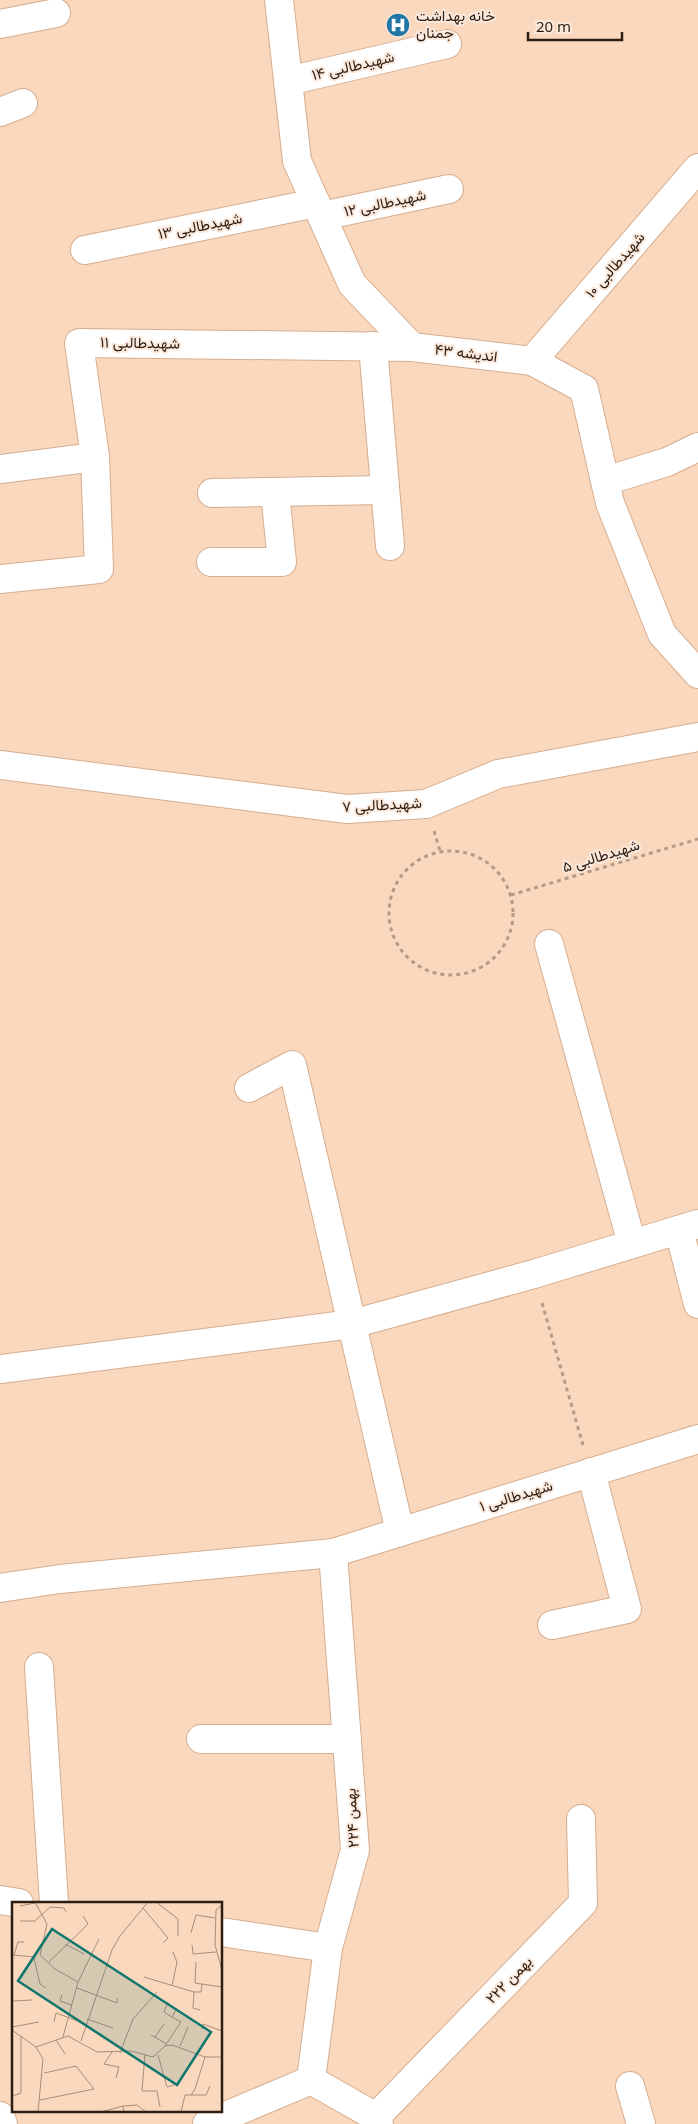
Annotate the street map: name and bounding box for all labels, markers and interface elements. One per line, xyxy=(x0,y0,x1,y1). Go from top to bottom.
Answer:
place label: خانه بهداشت جمنان xyxy=(416,5,495,42)
scale bar xyxy=(528,10,622,42)
hospital icon: خانه بهداشت جمنان xyxy=(385,12,411,38)
text: 20 m xyxy=(536,16,571,36)
street label: شهیدطالبی ۱۴ xyxy=(310,46,396,85)
street label: شهیدطالبی ۱۲ xyxy=(342,184,428,221)
street label: شهیدطالبی ۱۳ xyxy=(156,207,244,244)
street label: شهیدطالبی ۱۰ xyxy=(580,227,649,302)
street label: شهیدطالبی ۱۱ xyxy=(100,331,180,354)
street label: اندیشه ۴۳ xyxy=(434,338,499,366)
street label: شهیدطالبی ۷ xyxy=(342,792,423,817)
street label: شهیدطالبی ۵ xyxy=(560,834,642,877)
street label: شهیدطالبی ۱ xyxy=(477,1474,555,1517)
street label: ۲۲بهمن ۴ xyxy=(339,1788,364,1848)
inset map xyxy=(12,1902,222,2112)
street label: ۲۲بهمن ۲ xyxy=(481,1951,537,2008)

